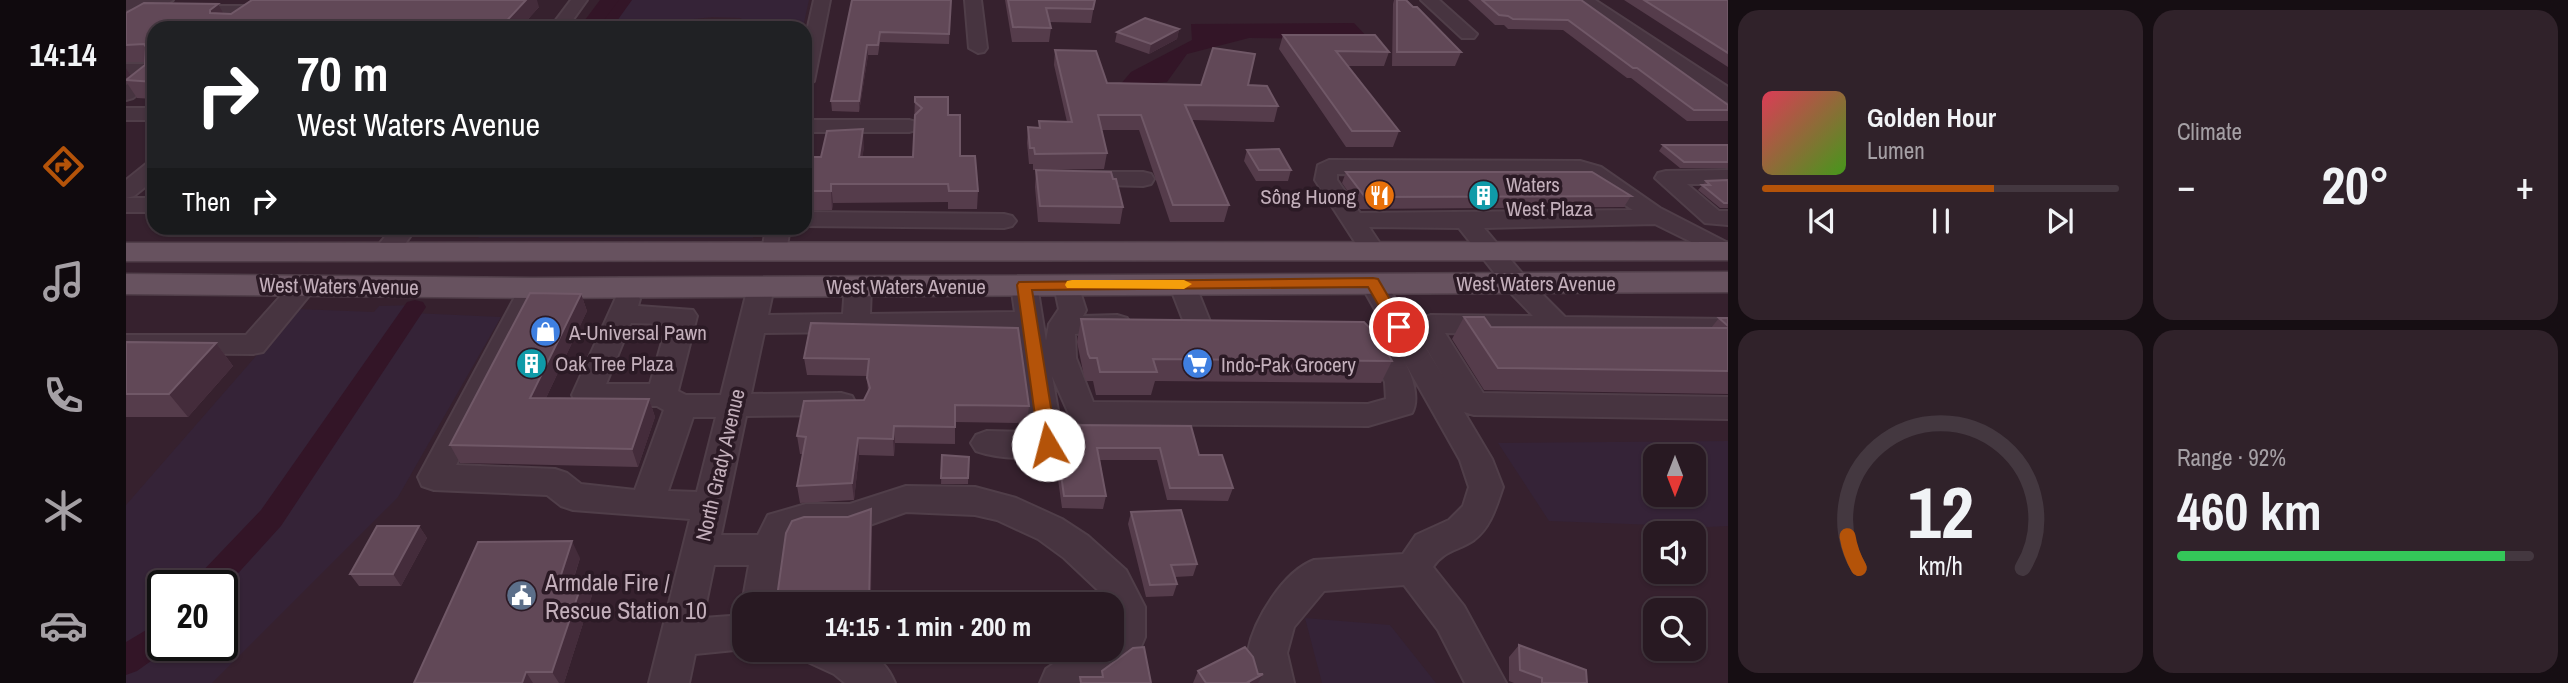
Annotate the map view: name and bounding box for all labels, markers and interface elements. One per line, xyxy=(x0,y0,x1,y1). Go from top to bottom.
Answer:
text: 14:14 xyxy=(29,33,97,76)
text: 70 m xyxy=(297,40,389,106)
icon: right xyxy=(182,49,273,140)
text: Golden Hour xyxy=(1867,100,1996,135)
text: West Waters Avenue xyxy=(297,103,540,146)
text: Climate xyxy=(2177,116,2242,147)
text: Lumen xyxy=(1867,135,1925,166)
icon: directions xyxy=(39,142,88,191)
text: 20° xyxy=(2321,150,2390,220)
text: − xyxy=(2177,160,2195,211)
text: + xyxy=(2516,160,2534,211)
place label: Waters West Plaza xyxy=(1506,170,1593,223)
restaurant icon: Sông Huong xyxy=(1362,179,1396,213)
building icon: Waters West Plaza xyxy=(1466,179,1500,213)
icon: right xyxy=(245,182,283,220)
place label: Sông Huong xyxy=(1260,182,1356,211)
text: Then xyxy=(182,184,231,219)
icon: previous xyxy=(1803,202,1841,240)
icon: pause xyxy=(1922,202,1960,240)
icon: next xyxy=(2041,202,2079,240)
icon: music xyxy=(39,257,88,306)
street label: West Waters Avenue xyxy=(1456,269,1616,298)
street label: West Waters Avenue xyxy=(259,270,419,302)
street label: West Waters Avenue xyxy=(826,272,986,301)
pin xyxy=(1369,297,1429,357)
icon: arrive xyxy=(1380,308,1418,346)
shop icon: A-Universal Pawn xyxy=(529,315,563,349)
place label: A-Universal Pawn xyxy=(568,318,707,347)
building icon: Oak Tree Plaza xyxy=(515,346,549,380)
supermarket icon: Indo-Pak Grocery xyxy=(1181,347,1215,381)
place label: Oak Tree Plaza xyxy=(555,349,674,378)
place label: Indo-Pak Grocery xyxy=(1221,350,1356,379)
icon: phone xyxy=(39,371,88,420)
street label: North Grady Avenue xyxy=(688,386,752,544)
position arrow xyxy=(1011,408,1085,482)
text: Range · 92% xyxy=(2177,442,2286,473)
north arrow xyxy=(1643,444,1706,508)
map controls xyxy=(1643,444,1706,661)
text: 12 xyxy=(1907,463,1974,561)
text: 460 km xyxy=(2177,476,2322,546)
icon: climate xyxy=(39,486,88,535)
button: sound xyxy=(1643,521,1706,584)
text: km/h xyxy=(1918,548,1963,582)
place label: Armdale Fire / Rescue Station 10 xyxy=(544,566,707,626)
speed limit sign: 20 xyxy=(147,570,238,661)
public building icon: Armdale Fire / Rescue Station 10 xyxy=(505,579,539,613)
button: search xyxy=(1643,598,1706,661)
icon: car xyxy=(39,601,88,650)
text: 14:15 · 1 min · 200 m xyxy=(825,609,1031,644)

